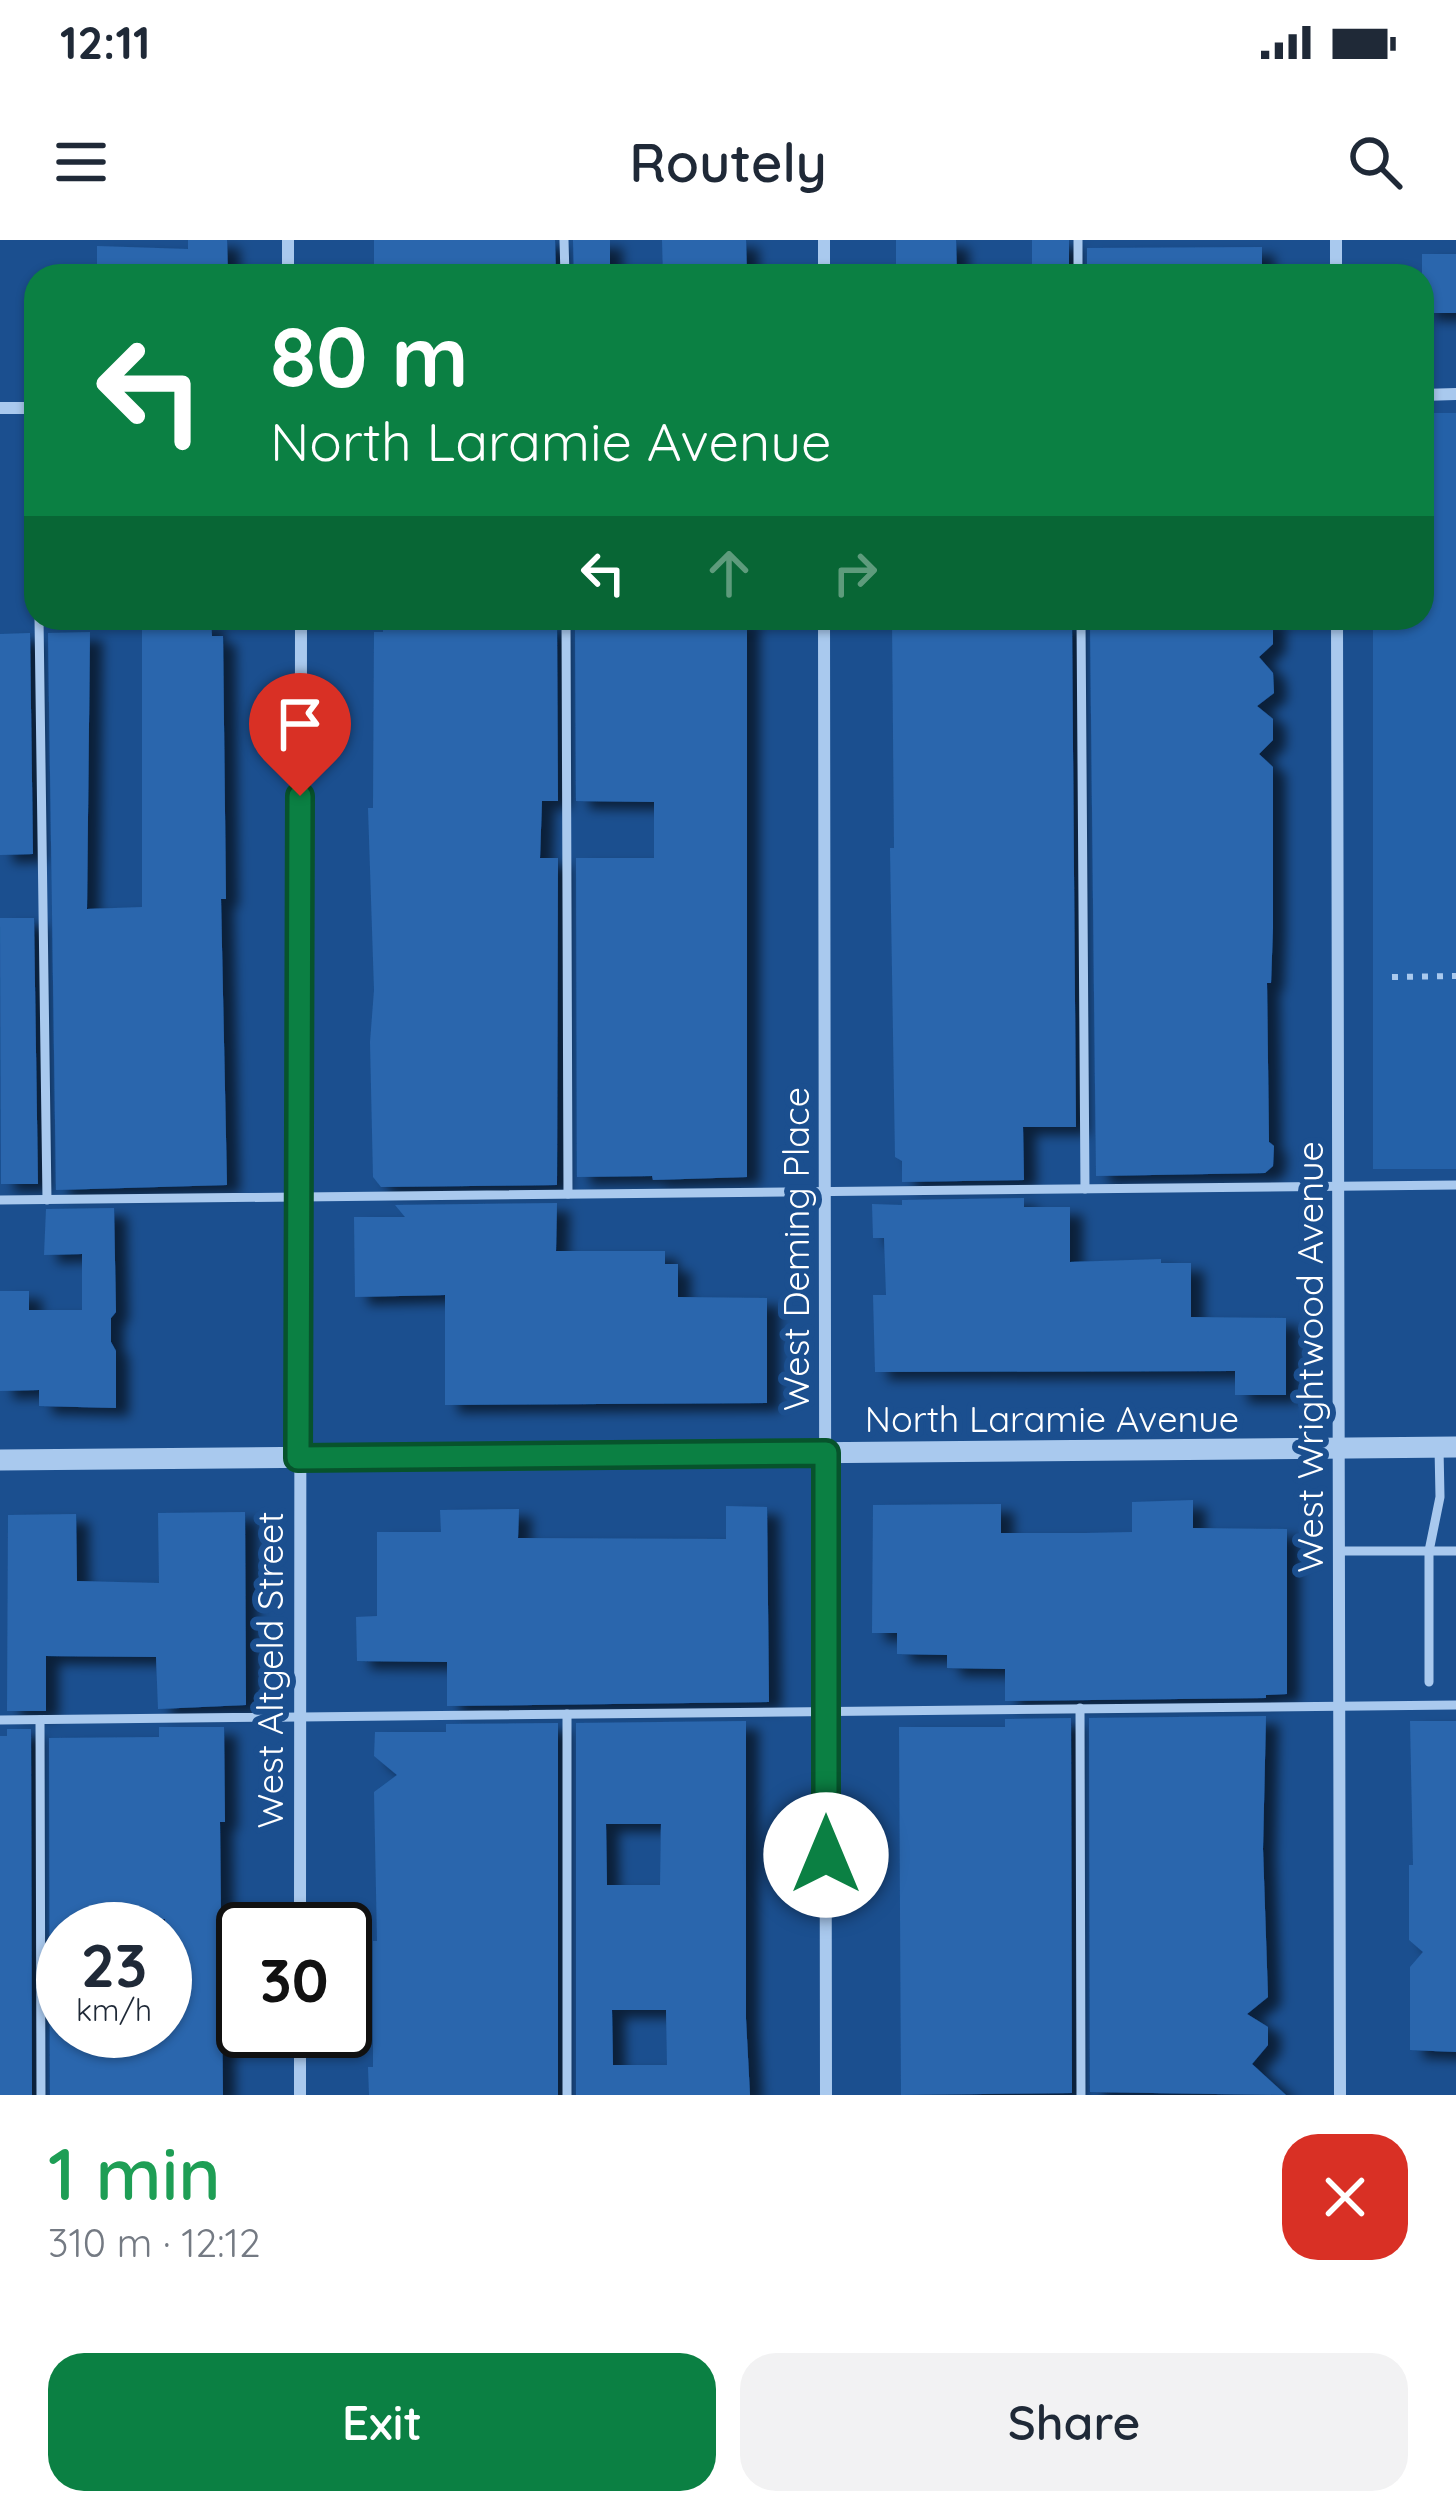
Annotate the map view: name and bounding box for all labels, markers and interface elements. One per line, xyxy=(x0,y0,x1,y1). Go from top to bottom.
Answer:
text: 12:11 xyxy=(60,14,150,70)
text: Routely xyxy=(629,128,827,196)
icon: menu xyxy=(48,129,114,195)
icon: search xyxy=(1342,129,1408,195)
text: 80 m xyxy=(270,303,469,408)
icon: left xyxy=(72,312,228,468)
text: North Laramie Avenue xyxy=(270,407,832,475)
icon: left xyxy=(570,540,636,606)
icon: ahead xyxy=(696,540,762,606)
icon: right xyxy=(822,540,888,606)
pin xyxy=(249,673,351,796)
icon: arrive xyxy=(267,691,333,757)
street label: West Deming Place xyxy=(773,1087,818,1411)
street label: West Wrightwood Avenue xyxy=(1287,1141,1332,1573)
street label: North Laramie Avenue xyxy=(865,1396,1239,1441)
street label: West Altgeld Street xyxy=(247,1511,292,1829)
position arrow xyxy=(763,1792,889,1918)
speed limit sign: 30 xyxy=(216,1902,372,2058)
text: 23 xyxy=(81,1927,147,2002)
text: km/h xyxy=(76,1991,152,2029)
text: 1 min xyxy=(48,2128,221,2218)
button: close xyxy=(1282,2134,1408,2260)
text: 310 m · 12:12 xyxy=(48,2218,261,2267)
button: Exit xyxy=(48,2353,716,2491)
button: Share xyxy=(740,2353,1408,2491)

